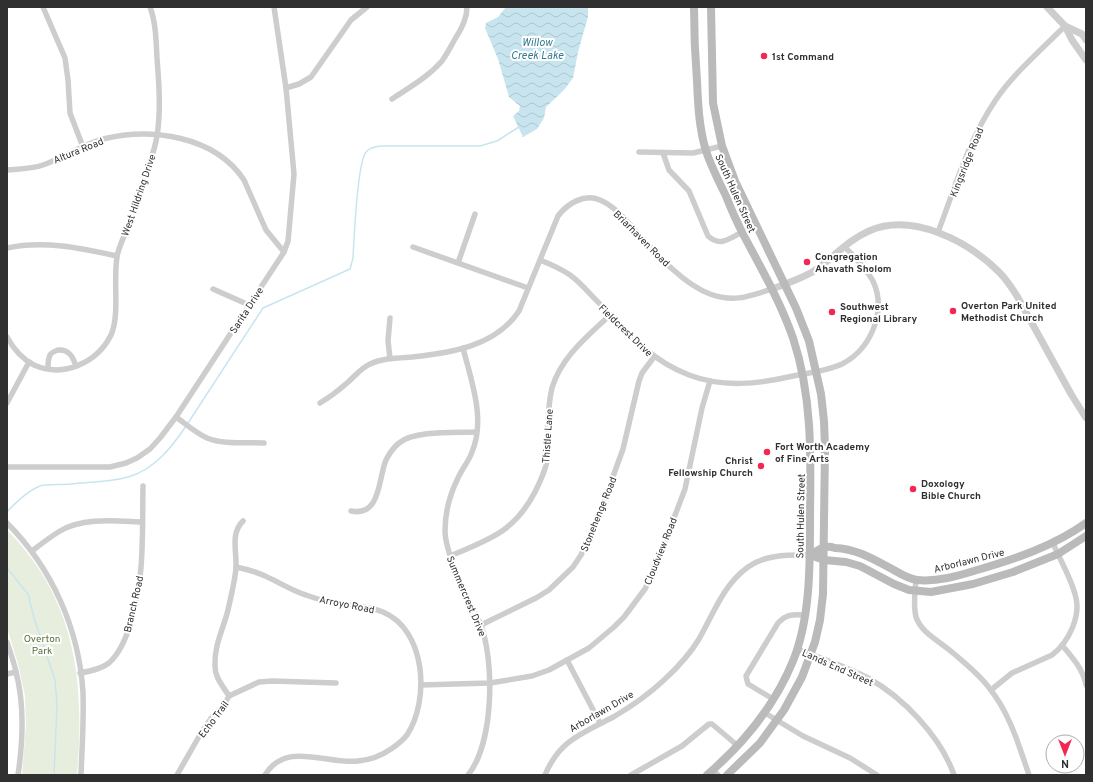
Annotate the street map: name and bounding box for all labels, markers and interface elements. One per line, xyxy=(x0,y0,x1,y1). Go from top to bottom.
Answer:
water label: Willow Creek Lake xyxy=(511,36,564,63)
marker: 1st Command xyxy=(759,51,769,61)
place label: 1st Command xyxy=(772,51,834,64)
street label: Kingsridge Road xyxy=(948,126,987,199)
street label: Altura Road xyxy=(52,135,106,167)
street label: South Hulen Street xyxy=(711,152,758,235)
street label: West Hildring Drive xyxy=(119,153,160,238)
street label: Briarhaven Road xyxy=(610,208,672,270)
place label: Congregation Ahavath Sholom xyxy=(815,251,892,276)
marker: Congregation Ahavath Sholom xyxy=(802,257,812,267)
street label: Sarita Drive xyxy=(227,285,267,336)
place label: Overton Park United Methodist Church xyxy=(961,300,1056,325)
place label: Southwest Regional Library xyxy=(840,301,918,326)
street label: Fieldcrest Drive xyxy=(595,302,655,360)
marker: Overton Park United Methodist Church xyxy=(948,306,958,316)
marker: Southwest Regional Library xyxy=(827,307,837,317)
street label: Thistle Lane xyxy=(540,408,557,464)
place label: Fort Worth Academy of Fine Arts xyxy=(775,441,870,466)
marker: Fort Worth Academy of Fine Arts xyxy=(762,447,772,457)
place label: Christ Fellowship Church xyxy=(668,455,753,480)
marker: Christ Fellowship Church xyxy=(756,461,766,471)
street label: South Hulen Street xyxy=(794,473,809,559)
street label: Stonehenge Road xyxy=(578,475,620,554)
place label: Doxology Bible Church xyxy=(921,478,981,503)
marker: Doxology Bible Church xyxy=(908,484,918,494)
street label: Cloudview Road xyxy=(642,516,681,587)
street label: Arborlawn Drive xyxy=(933,546,1006,577)
street label: Summercrest Drive xyxy=(443,554,488,639)
street label: Branch Road xyxy=(122,575,147,634)
street label: Arroyo Road xyxy=(318,594,376,617)
park label: Overton Park xyxy=(24,633,60,658)
street label: Lands End Street xyxy=(800,647,875,690)
street label: Arborlawn Drive xyxy=(567,689,636,736)
street label: Echo Trail xyxy=(196,699,232,741)
north arrow xyxy=(1045,734,1085,774)
text: N xyxy=(1061,756,1069,770)

